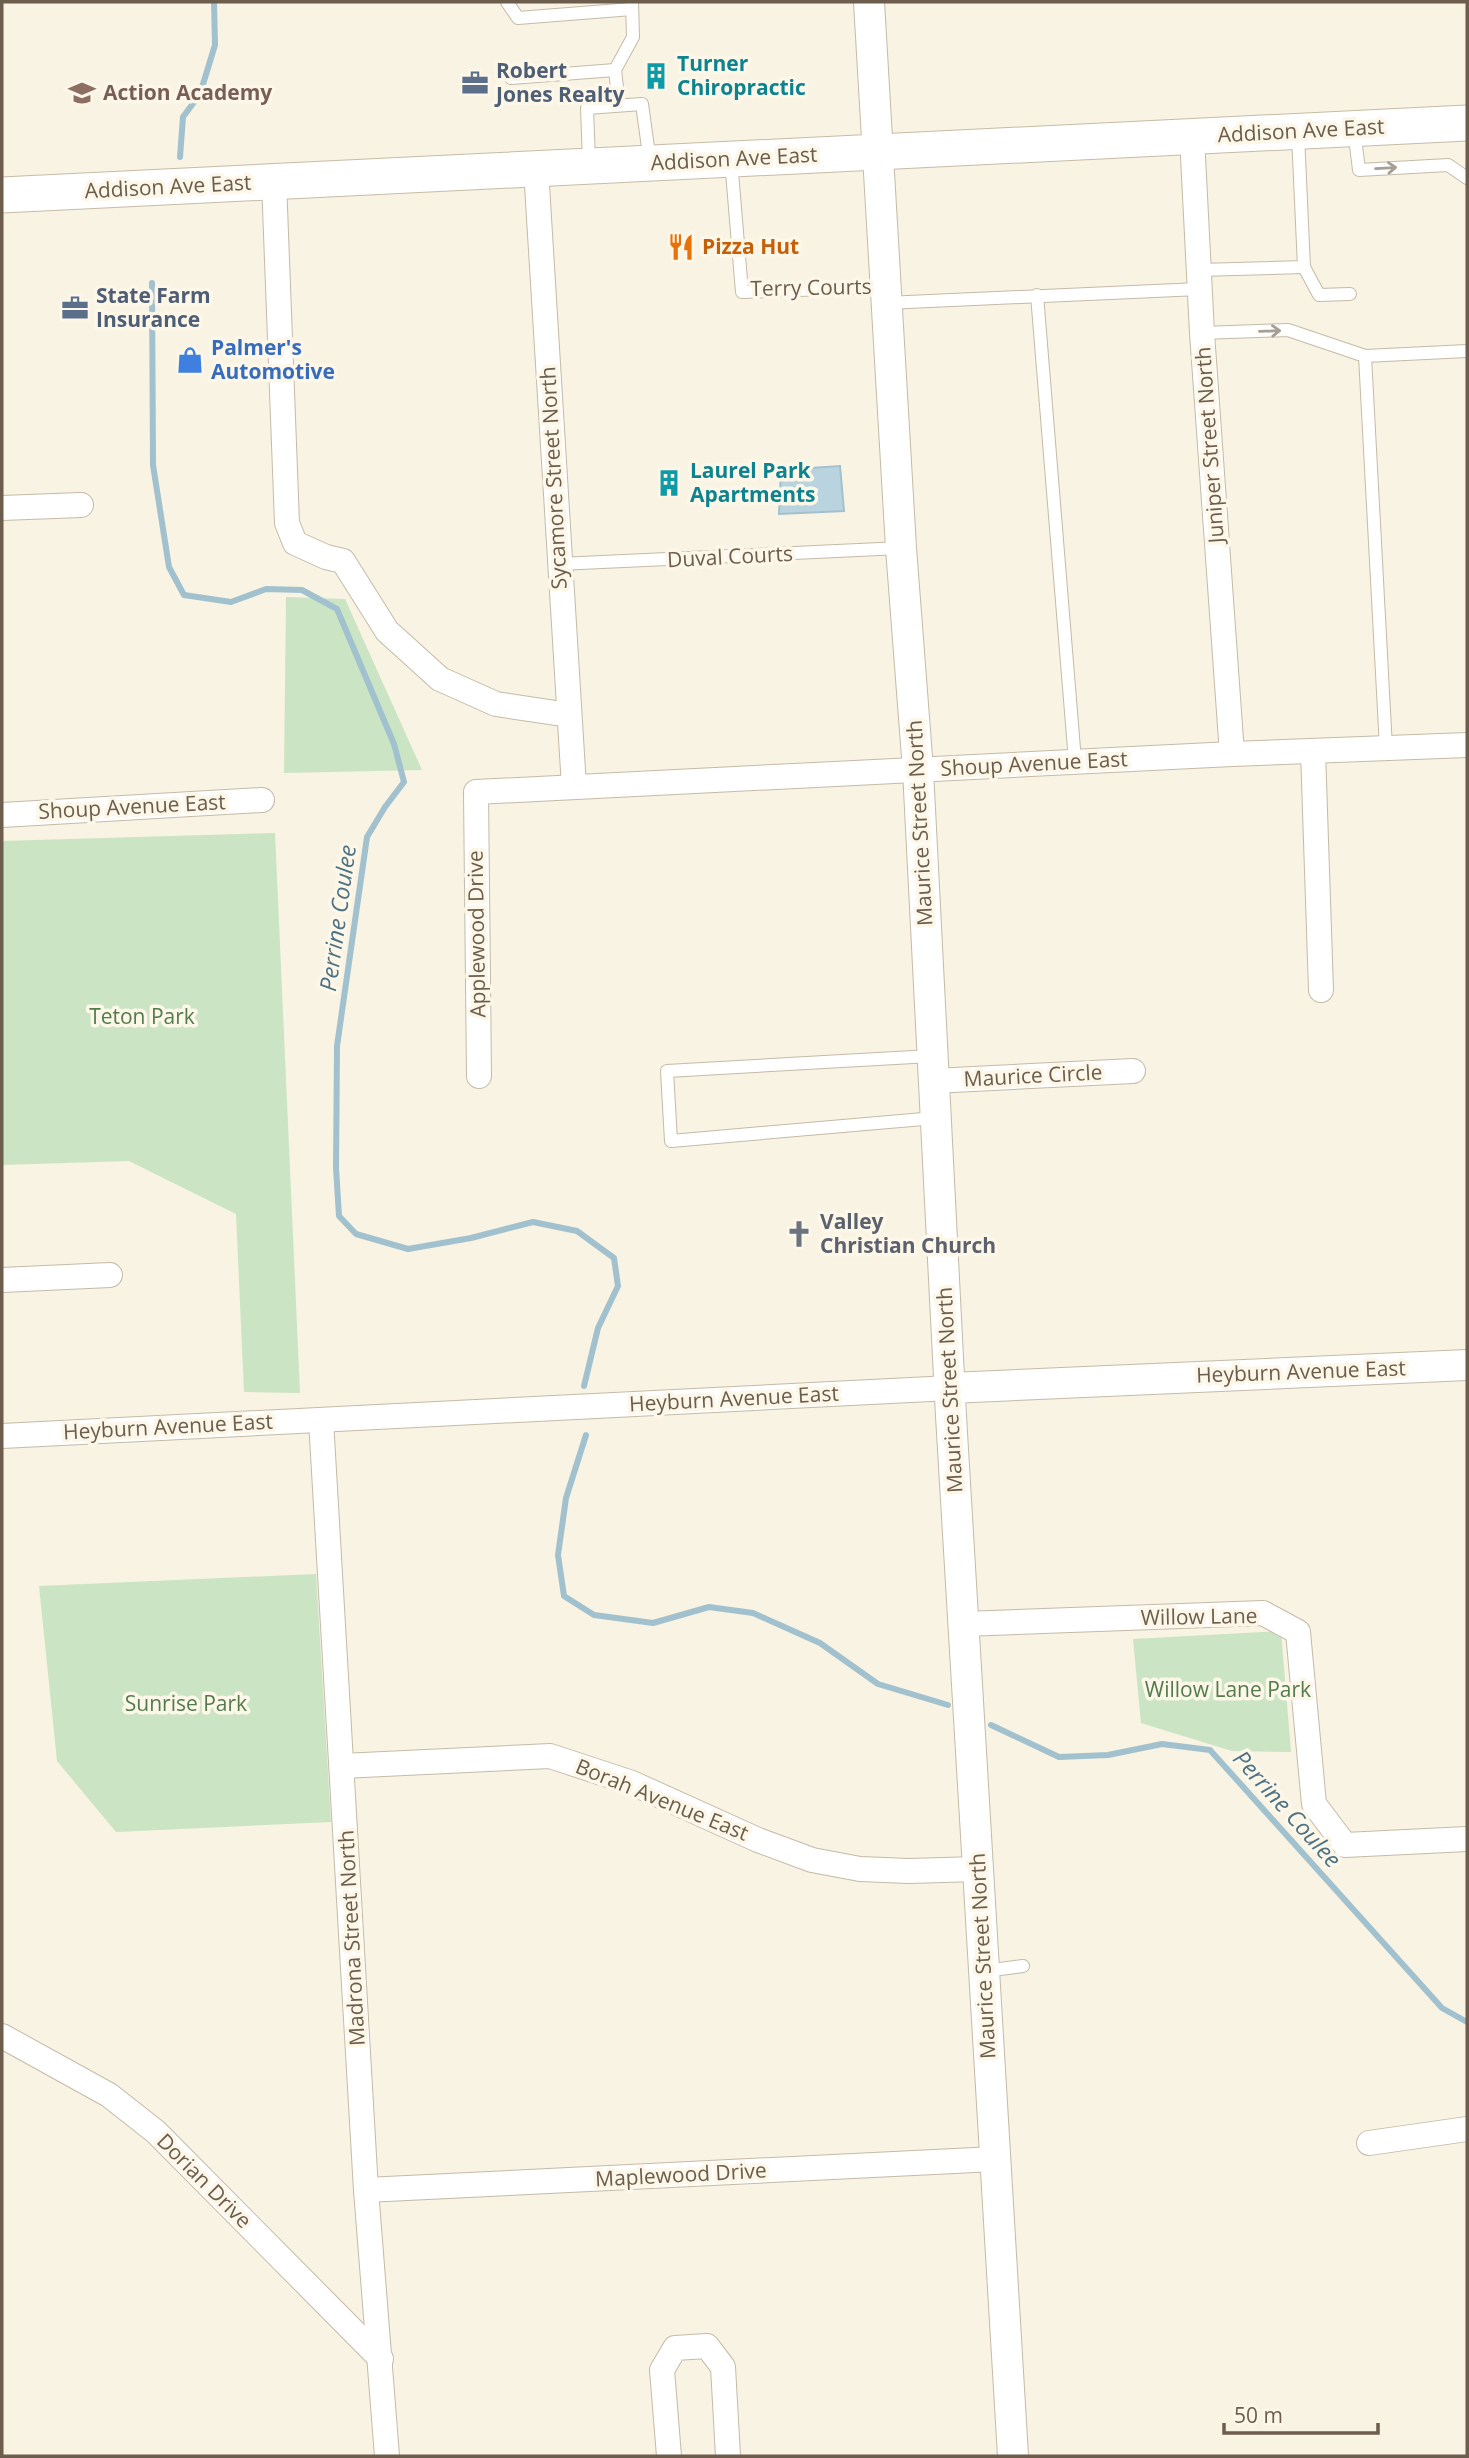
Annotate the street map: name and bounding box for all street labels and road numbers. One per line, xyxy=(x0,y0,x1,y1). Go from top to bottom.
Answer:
street label: Addison Ave East xyxy=(1217,112,1385,148)
street label: Addison Ave East xyxy=(650,140,818,176)
street label: Addison Ave East xyxy=(84,168,252,204)
street label: Terry Courts xyxy=(750,272,872,302)
street label: Juniper Street North xyxy=(1188,346,1230,546)
street label: Sycamore Street North xyxy=(533,366,573,590)
street label: Duval Courts xyxy=(666,539,794,573)
street label: Maurice Street North xyxy=(900,719,938,927)
street label: Shoup Avenue East xyxy=(940,744,1128,782)
street label: Shoup Avenue East xyxy=(38,787,226,825)
street label: Applewood Drive xyxy=(461,850,491,1018)
street label: Maurice Circle xyxy=(963,1057,1103,1093)
street label: Maurice Street North xyxy=(930,1286,968,1494)
street label: Heyburn Avenue East xyxy=(1196,1353,1406,1389)
street label: Heyburn Avenue East xyxy=(628,1379,839,1417)
street label: Heyburn Avenue East xyxy=(62,1407,273,1445)
street label: Willow Lane xyxy=(1140,1601,1258,1631)
street label: Borah Avenue East xyxy=(572,1752,753,1847)
street label: Madrona Street North xyxy=(331,1829,371,2047)
street label: Maurice Street North xyxy=(963,1852,1001,2060)
street label: Dorian Drive xyxy=(151,2127,258,2234)
street label: Maplewood Drive xyxy=(594,2156,767,2192)

